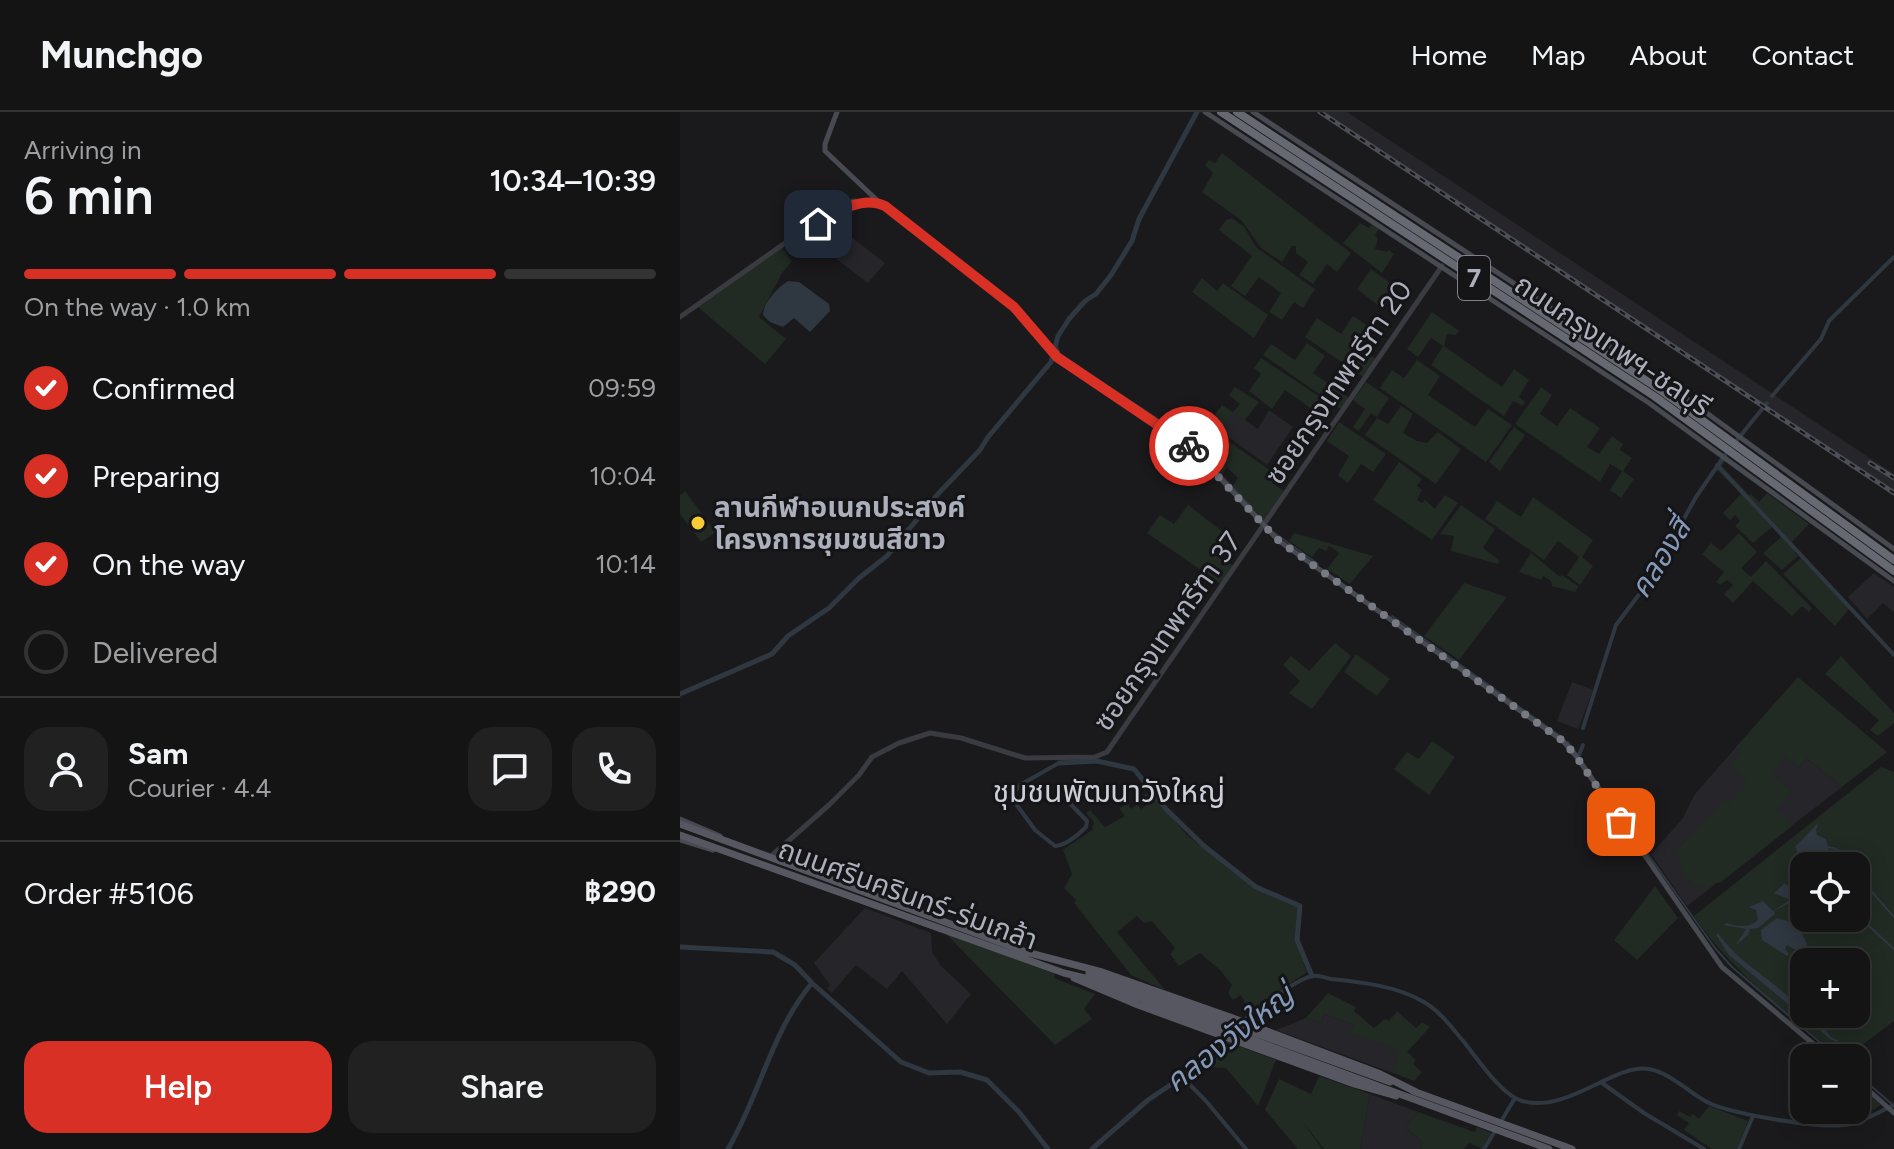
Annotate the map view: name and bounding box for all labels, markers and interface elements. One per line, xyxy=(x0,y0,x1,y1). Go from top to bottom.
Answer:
text: Munchgo xyxy=(40,32,203,78)
text: Home xyxy=(1411,38,1487,72)
text: Map xyxy=(1531,38,1586,72)
text: About xyxy=(1630,38,1707,72)
text: Contact xyxy=(1751,38,1854,72)
text: Arriving in xyxy=(24,134,142,166)
text: 10:34–10:39 xyxy=(490,162,656,199)
text: 6 min xyxy=(24,165,154,227)
pin xyxy=(784,190,852,258)
icon: home xyxy=(796,202,840,246)
road number: 7 xyxy=(1458,256,1490,300)
street label: ถนนกรุงเทพฯ-ชลบุรี xyxy=(1508,267,1718,423)
street label: ซอยกรุงเทพกรีฑา 20 xyxy=(1257,274,1419,490)
text: On the way · 1.0 km xyxy=(24,291,250,323)
icon: check xyxy=(24,366,68,410)
text: Confirmed xyxy=(92,370,235,407)
text: 09:59 xyxy=(588,372,656,404)
courier xyxy=(1149,406,1229,486)
icon: bike xyxy=(1167,424,1211,468)
icon: check xyxy=(24,454,68,498)
text: Preparing xyxy=(92,458,220,495)
text: 10:04 xyxy=(589,460,656,492)
place label: ลานกีฬาอเนกประสงค์ โครงการชุมชนสีขาว xyxy=(714,490,965,556)
water label: คลองสี่ xyxy=(1620,506,1701,604)
marker: ลานกีฬาอเนกประสงค์ โครงการชุมชนสีขาว xyxy=(689,514,707,532)
street label: ซอยกรุงเทพกรีฑา 37 xyxy=(1086,525,1248,737)
icon: check xyxy=(24,542,68,586)
text: On the way xyxy=(92,546,245,583)
text: 10:14 xyxy=(595,548,656,580)
text: Delivered xyxy=(92,634,218,671)
button: person xyxy=(24,727,108,811)
button: chat xyxy=(468,727,552,811)
button: phone xyxy=(572,727,656,811)
text: Sam xyxy=(128,735,188,772)
text: Courier · 4.4 xyxy=(128,772,271,804)
district label: ชุมชนพัฒนาวังใหญ่ xyxy=(993,773,1225,810)
pin xyxy=(1587,788,1655,856)
icon: bag xyxy=(1599,800,1643,844)
street label: ถนนศรีนครินทร์-ร่มเกล้า xyxy=(774,831,1042,957)
map controls xyxy=(1790,852,1870,1124)
button: locate xyxy=(1790,852,1870,932)
text: ฿290 xyxy=(584,873,656,910)
text: Order #5106 xyxy=(24,875,194,912)
button: + xyxy=(1790,948,1870,1028)
water label: คลองวังใหญ่ xyxy=(1157,974,1304,1100)
button: Help xyxy=(24,1041,332,1133)
button: Share xyxy=(348,1041,656,1133)
button: − xyxy=(1790,1044,1870,1124)

